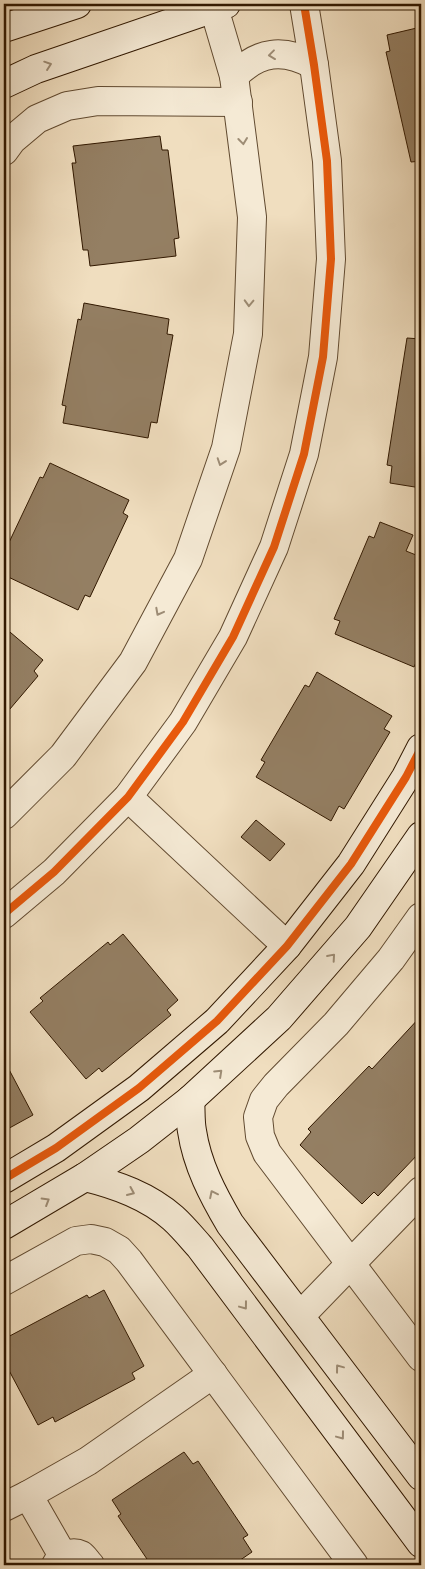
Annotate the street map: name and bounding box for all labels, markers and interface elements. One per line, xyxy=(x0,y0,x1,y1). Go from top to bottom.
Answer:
one-way arrow xyxy=(268,49,276,60)
one-way arrow xyxy=(44,61,52,71)
one-way arrow xyxy=(237,137,248,145)
one-way arrow xyxy=(244,299,254,307)
one-way arrow xyxy=(217,458,227,466)
one-way arrow xyxy=(155,607,165,616)
one-way arrow xyxy=(326,954,334,963)
one-way arrow xyxy=(213,1070,222,1079)
one-way arrow xyxy=(126,1186,135,1196)
one-way arrow xyxy=(209,1190,219,1199)
one-way arrow xyxy=(41,1197,50,1207)
one-way arrow xyxy=(238,1300,247,1310)
one-way arrow xyxy=(336,1364,345,1374)
one-way arrow xyxy=(335,1430,344,1440)

